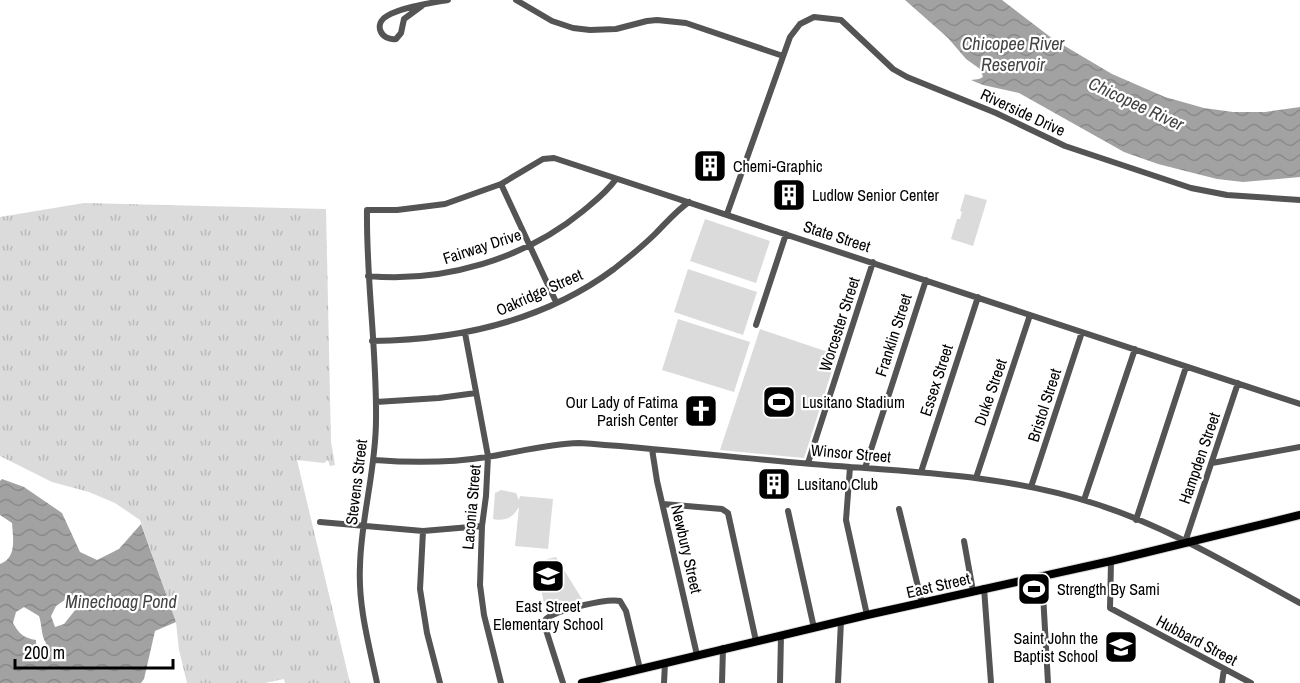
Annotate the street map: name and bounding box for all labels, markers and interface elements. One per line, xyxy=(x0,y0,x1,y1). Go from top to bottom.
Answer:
water label: Chicopee River Reservoir xyxy=(962,31,1065,77)
water label: Chicopee River xyxy=(1084,71,1189,137)
street label: Riverside Drive xyxy=(977,83,1069,141)
building icon: Chemi-Graphic xyxy=(692,148,728,184)
place label: Chemi-Graphic xyxy=(733,155,823,177)
building icon: Ludlow Senior Center xyxy=(771,177,807,213)
place label: Ludlow Senior Center xyxy=(812,184,940,206)
street label: State Street xyxy=(801,215,874,257)
street label: Fairway Drive xyxy=(440,223,524,269)
street label: Oakridge Street xyxy=(492,263,586,321)
street label: Worcester Street xyxy=(813,274,865,374)
street label: Franklin Street xyxy=(869,290,917,379)
street label: Essex Street xyxy=(914,341,958,419)
street label: Duke Street xyxy=(968,355,1012,428)
street label: Bristol Street xyxy=(1022,365,1066,444)
sports icon: Lusitano Stadium xyxy=(761,384,797,420)
place label: Our Lady of Fatima Parish Center xyxy=(566,391,679,431)
place label: Lusitano Stadium xyxy=(802,391,905,413)
church icon: Our Lady of Fatima Parish Center xyxy=(683,393,719,429)
street label: Hampden Street xyxy=(1173,409,1225,507)
street label: Stevens Street xyxy=(340,438,372,526)
street label: Winsor Street xyxy=(810,439,892,467)
street label: Laconia Street xyxy=(456,463,486,550)
building icon: Lusitano Club xyxy=(756,466,792,502)
place label: Lusitano Club xyxy=(797,473,878,495)
street label: Newbury Street xyxy=(666,502,708,596)
school or university icon: East Street Elementary School xyxy=(530,558,566,594)
street label: East Street xyxy=(904,567,972,603)
sports icon: Strength By Sami xyxy=(1016,571,1052,607)
place label: Strength By Sami xyxy=(1057,578,1160,600)
water label: Minechoag Pond xyxy=(65,589,178,614)
place label: East Street Elementary School xyxy=(493,595,603,635)
street label: Hubbard Street xyxy=(1153,609,1242,671)
place label: Saint John the Baptist School xyxy=(1013,627,1098,667)
school or university icon: Saint John the Baptist School xyxy=(1103,629,1139,665)
scale bar xyxy=(15,632,172,670)
text: 200 m xyxy=(24,640,65,665)

